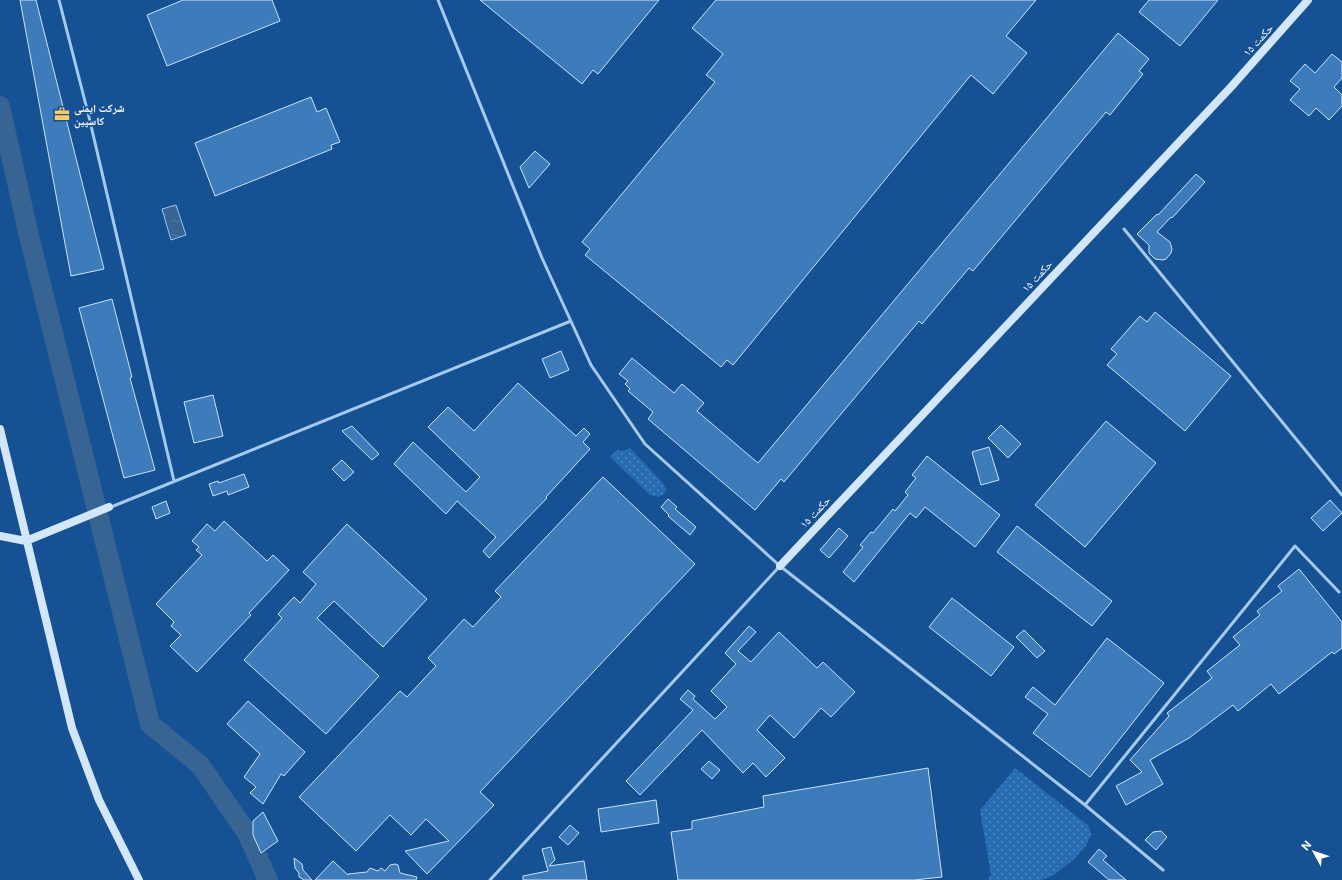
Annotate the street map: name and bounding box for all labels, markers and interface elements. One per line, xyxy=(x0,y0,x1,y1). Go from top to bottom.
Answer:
street label: حکمت ۱۵ xyxy=(1240,21,1276,59)
place label: شرکت ایمنی کاسپین xyxy=(74,101,125,129)
office icon: شرکت ایمنی کاسپین xyxy=(53,105,71,123)
street label: حکمت ۱۵ xyxy=(1019,257,1055,295)
street label: حکمت ۱۵ xyxy=(797,493,833,531)
north arrow xyxy=(1294,832,1334,872)
text: N xyxy=(1298,838,1314,853)

